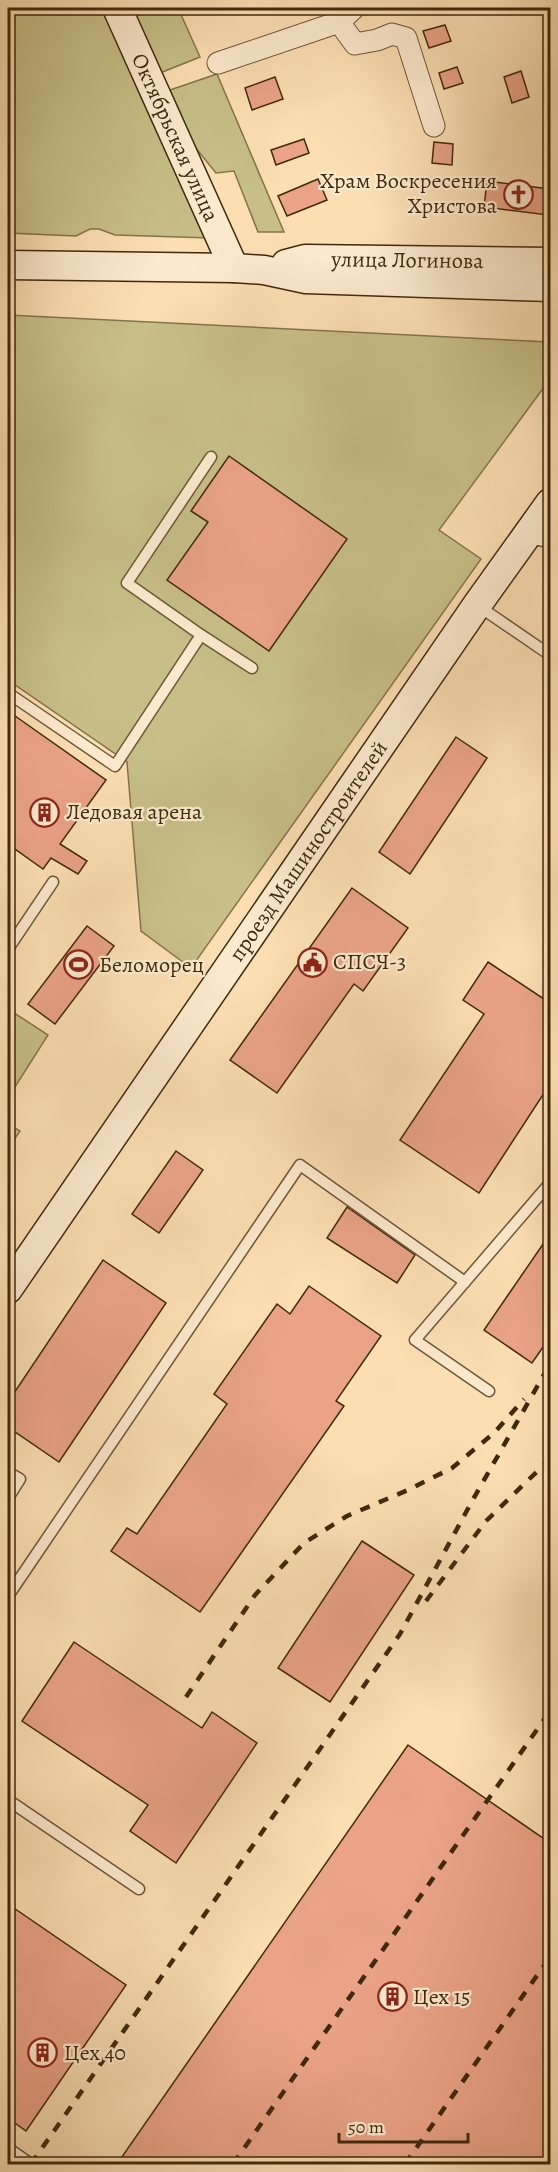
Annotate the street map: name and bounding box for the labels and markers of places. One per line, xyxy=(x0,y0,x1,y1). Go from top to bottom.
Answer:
place label: Храм Воскресения Христова xyxy=(320,166,498,221)
church icon: Храм Воскресения Христова xyxy=(502,178,534,210)
building icon: Ледовая арена xyxy=(29,796,61,828)
place label: Ледовая арена xyxy=(66,797,203,827)
public building icon: СПСЧ-3 xyxy=(296,946,328,978)
place label: СПСЧ-3 xyxy=(333,947,406,977)
sports icon: Беломорец xyxy=(62,949,94,981)
place label: Беломорец xyxy=(99,950,204,980)
building icon: Цех 15 xyxy=(376,1981,408,2013)
place label: Цех 15 xyxy=(413,1982,470,2012)
building icon: Цех 40 xyxy=(27,2037,59,2069)
place label: Цех 40 xyxy=(64,2038,126,2068)

